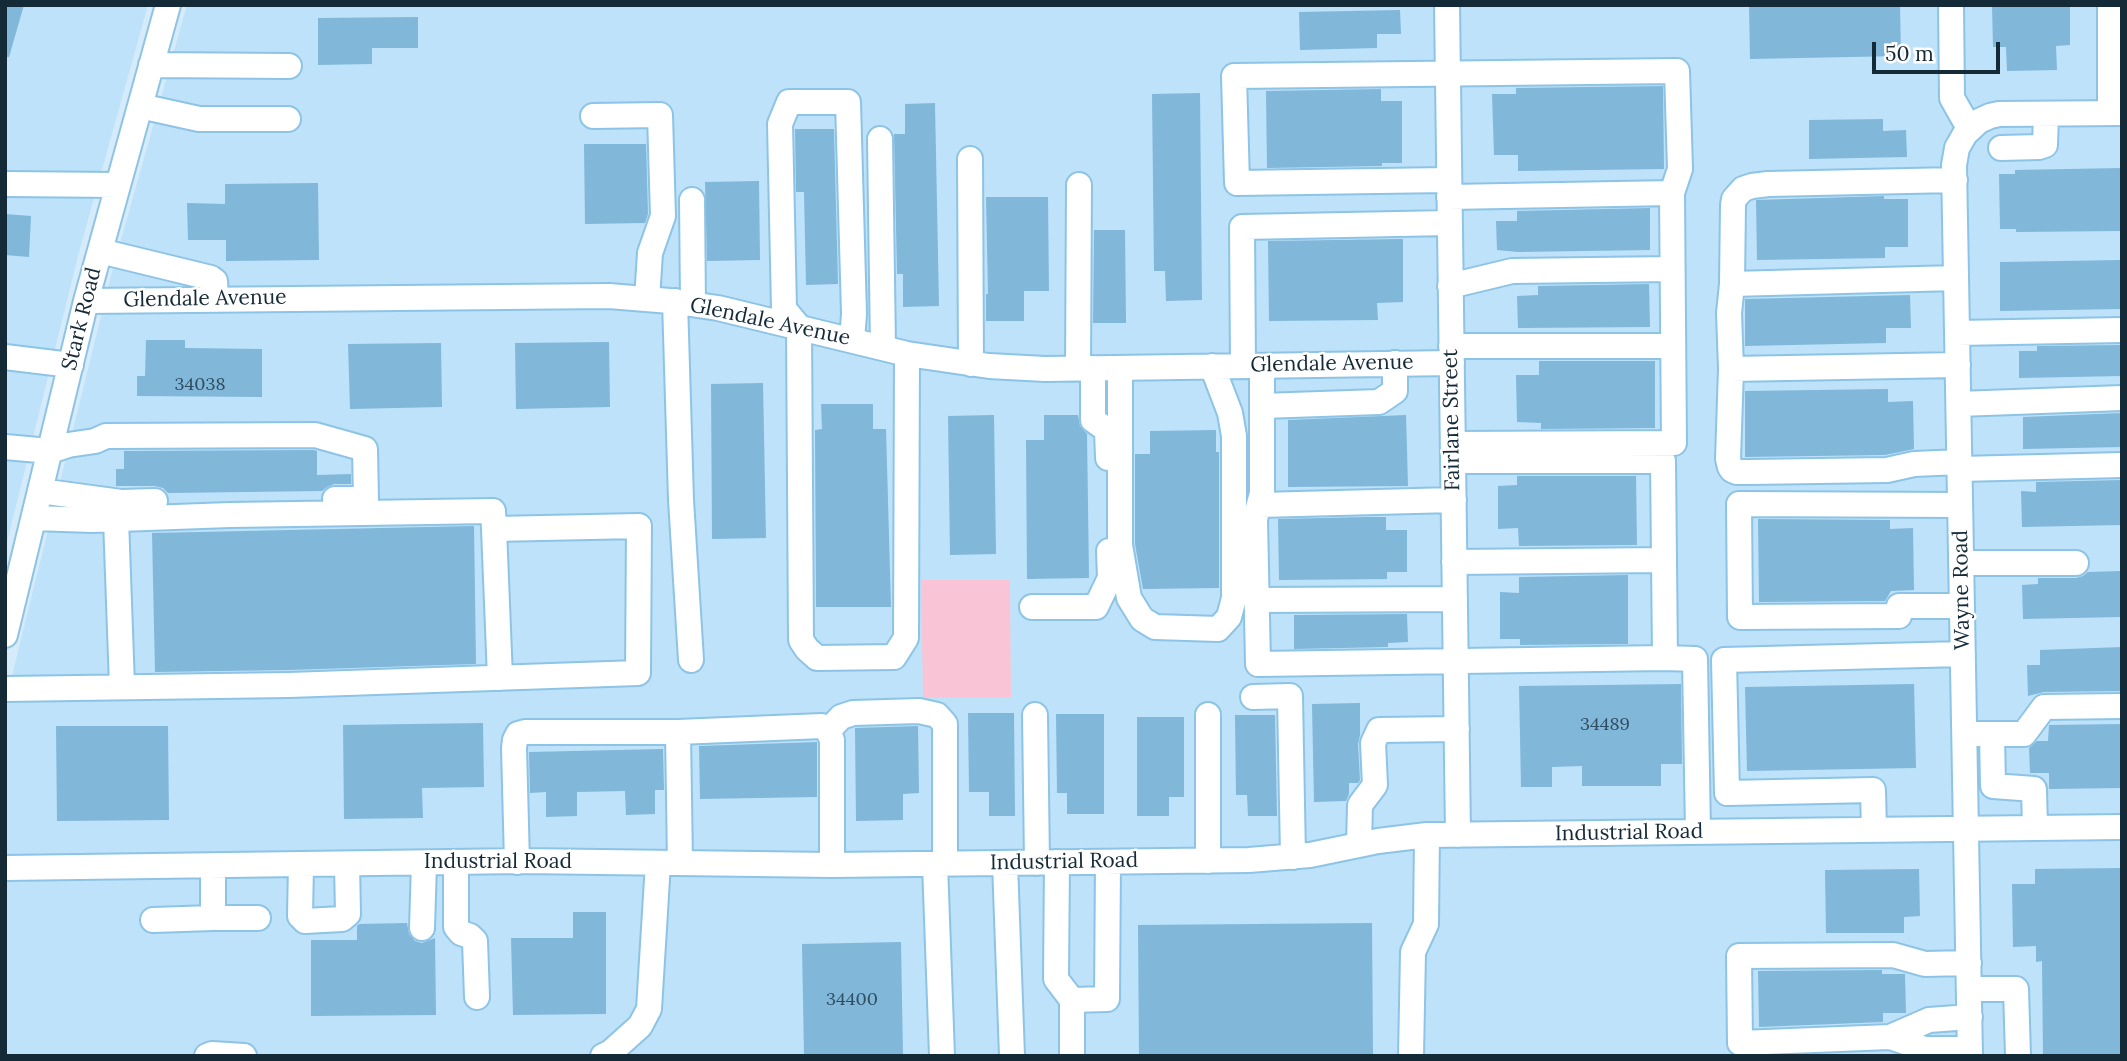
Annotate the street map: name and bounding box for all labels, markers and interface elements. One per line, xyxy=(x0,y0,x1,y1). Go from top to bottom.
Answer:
scale bar xyxy=(1875,28,2003,72)
text: 50 m xyxy=(1885,40,1934,67)
street label: Stark Road xyxy=(57,265,107,373)
street label: Glendale Avenue xyxy=(123,285,287,313)
street label: Glendale Avenue xyxy=(688,293,852,351)
street label: Fairlane Street xyxy=(1438,349,1466,491)
street label: Glendale Avenue xyxy=(1250,350,1414,378)
house number: 34038 xyxy=(174,374,226,396)
street label: Wayne Road xyxy=(1948,530,1976,650)
house number: 34489 xyxy=(1580,714,1630,736)
street label: Industrial Road xyxy=(1555,819,1703,847)
street label: Industrial Road xyxy=(990,848,1138,876)
street label: Industrial Road xyxy=(424,849,572,875)
house number: 34400 xyxy=(826,989,878,1011)

